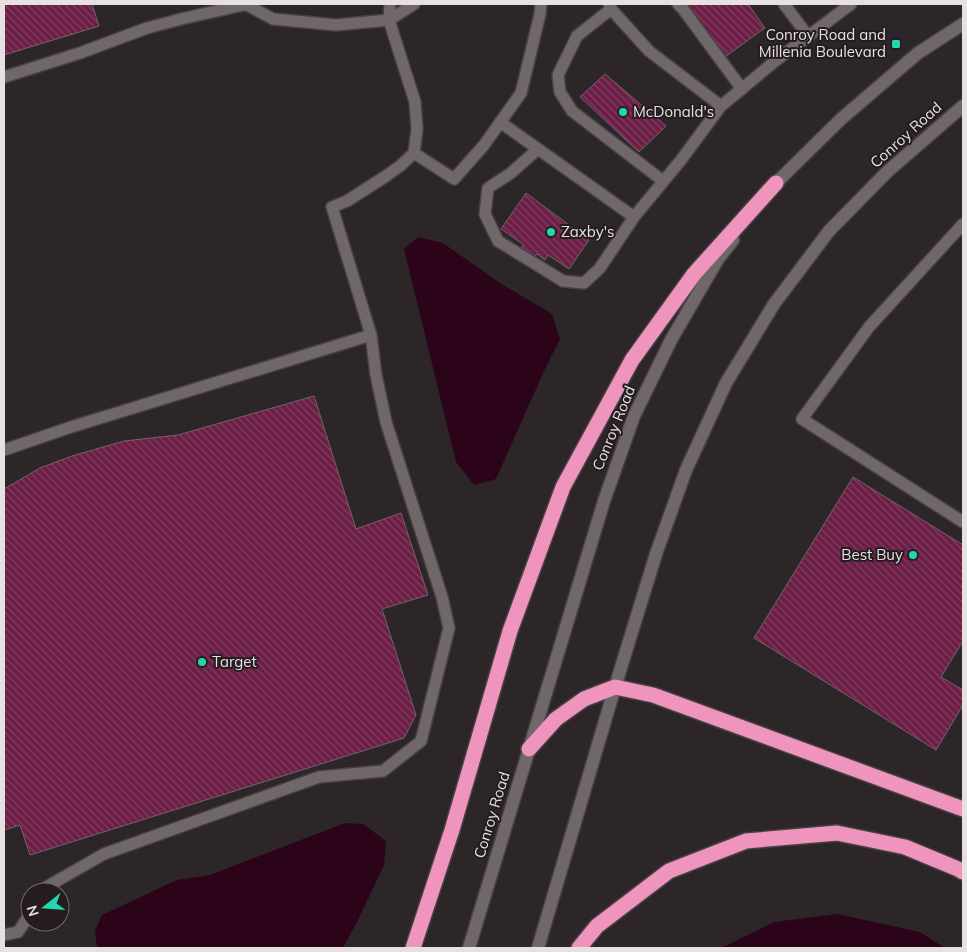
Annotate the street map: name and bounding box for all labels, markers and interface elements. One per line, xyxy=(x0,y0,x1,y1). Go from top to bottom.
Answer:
place label: Conroy Road and Millenia Boulevard xyxy=(759,25,886,61)
marker: Conroy Road and Millenia Boulevard xyxy=(890,38,902,50)
street label: Conroy Road xyxy=(866,98,945,172)
place label: McDonald's xyxy=(633,102,714,121)
marker: McDonald's xyxy=(617,106,629,118)
place label: Zaxby's xyxy=(561,222,614,241)
marker: Zaxby's xyxy=(545,226,557,238)
street label: Conroy Road xyxy=(588,383,639,473)
place label: Best Buy xyxy=(841,545,903,564)
marker: Best Buy xyxy=(907,549,919,561)
place label: Target xyxy=(212,652,257,671)
marker: Target xyxy=(196,656,208,668)
street label: Conroy Road xyxy=(469,769,514,860)
north arrow xyxy=(20,882,70,932)
text: N xyxy=(22,903,43,918)

